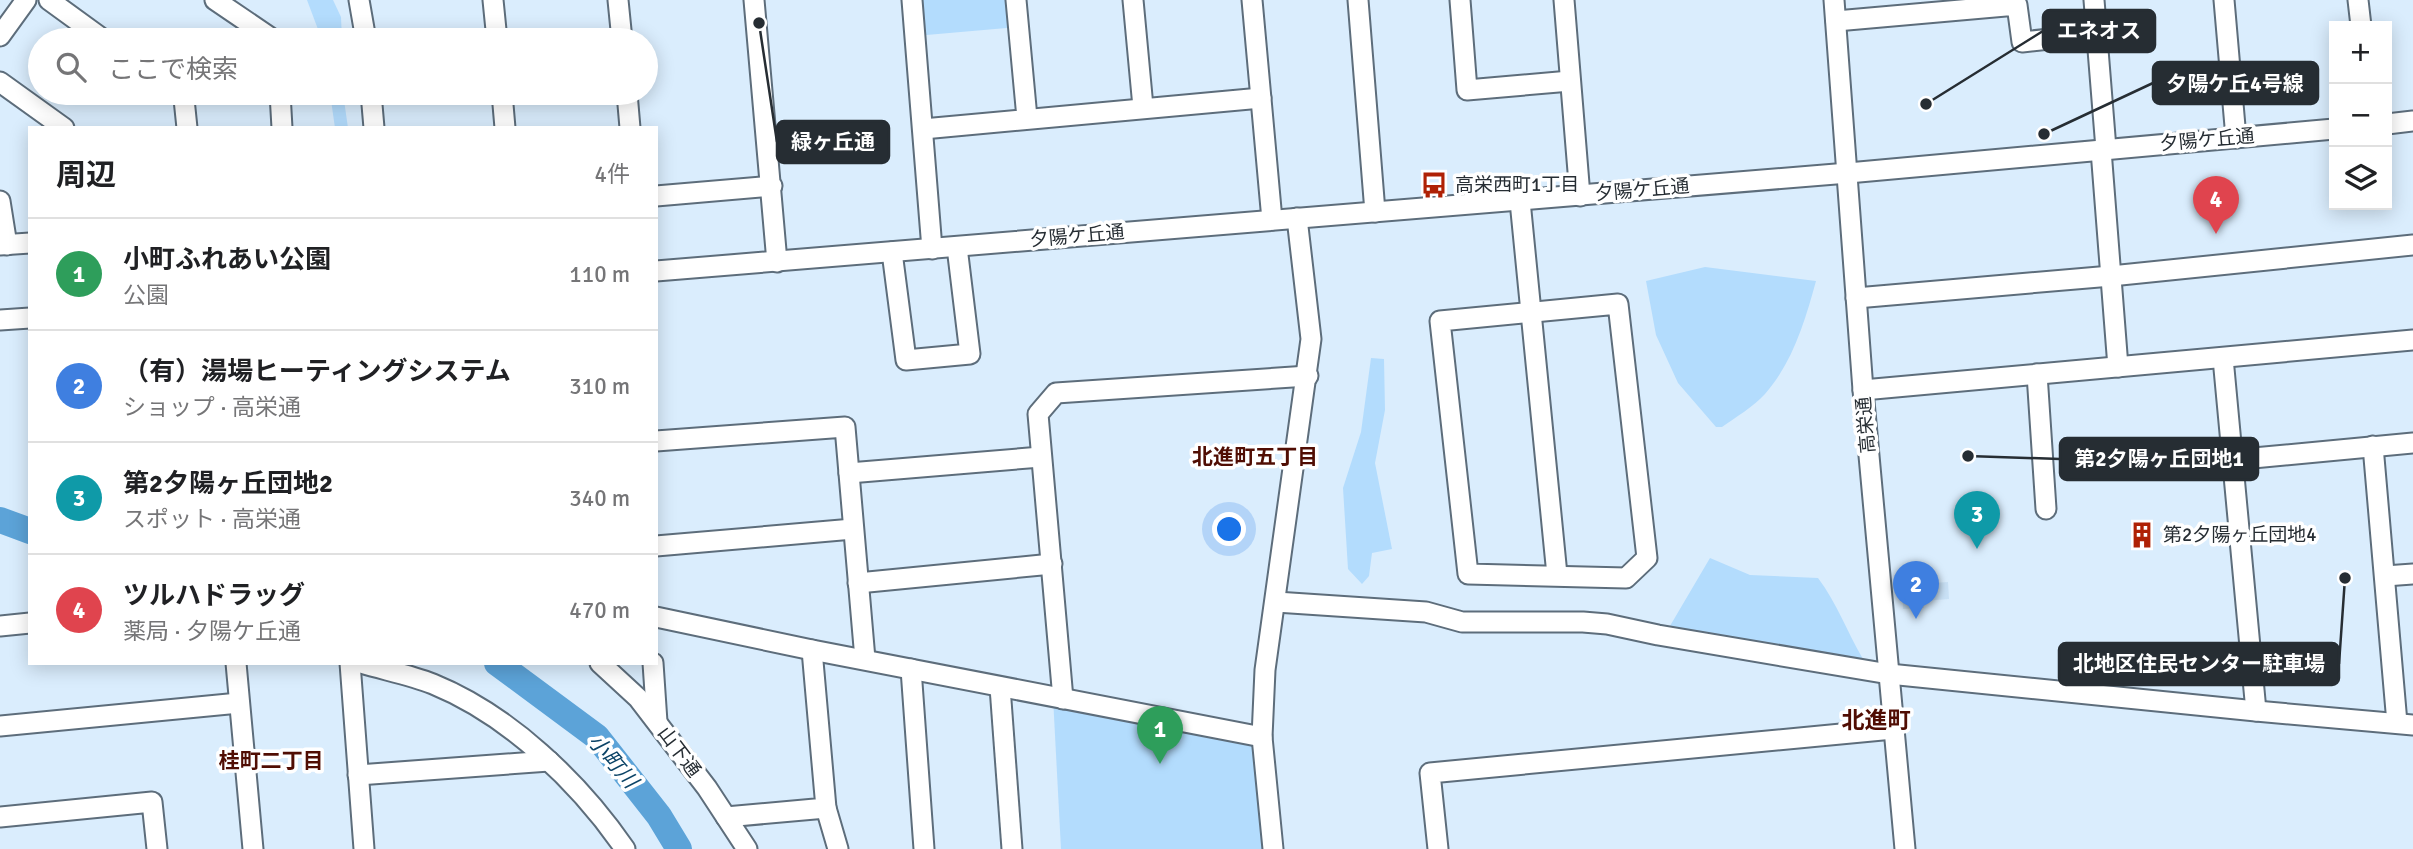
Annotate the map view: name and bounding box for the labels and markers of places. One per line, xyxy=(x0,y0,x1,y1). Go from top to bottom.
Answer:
callout: エネオス xyxy=(2043,10,2155,52)
callout: 夕陽ケ丘4号線 xyxy=(2153,62,2318,104)
callout: 緑ヶ丘通 xyxy=(777,121,889,163)
bus stop icon: 高栄西町1丁目 xyxy=(1419,170,1449,200)
place label: 高栄西町1丁目 xyxy=(1455,173,1579,197)
pin: 4 xyxy=(2193,176,2239,234)
callout: 第2夕陽ヶ丘団地1 xyxy=(2060,438,2258,480)
pin: 3 xyxy=(1954,491,2000,549)
building icon: 第2夕陽ヶ丘団地4 xyxy=(2127,520,2157,550)
place label: 第2夕陽ヶ丘団地4 xyxy=(2163,523,2317,547)
pin: 2 xyxy=(1893,561,1939,619)
callout: 北地区住民センター駐車場 xyxy=(2059,643,2339,685)
pin: 1 xyxy=(1137,706,1183,764)

